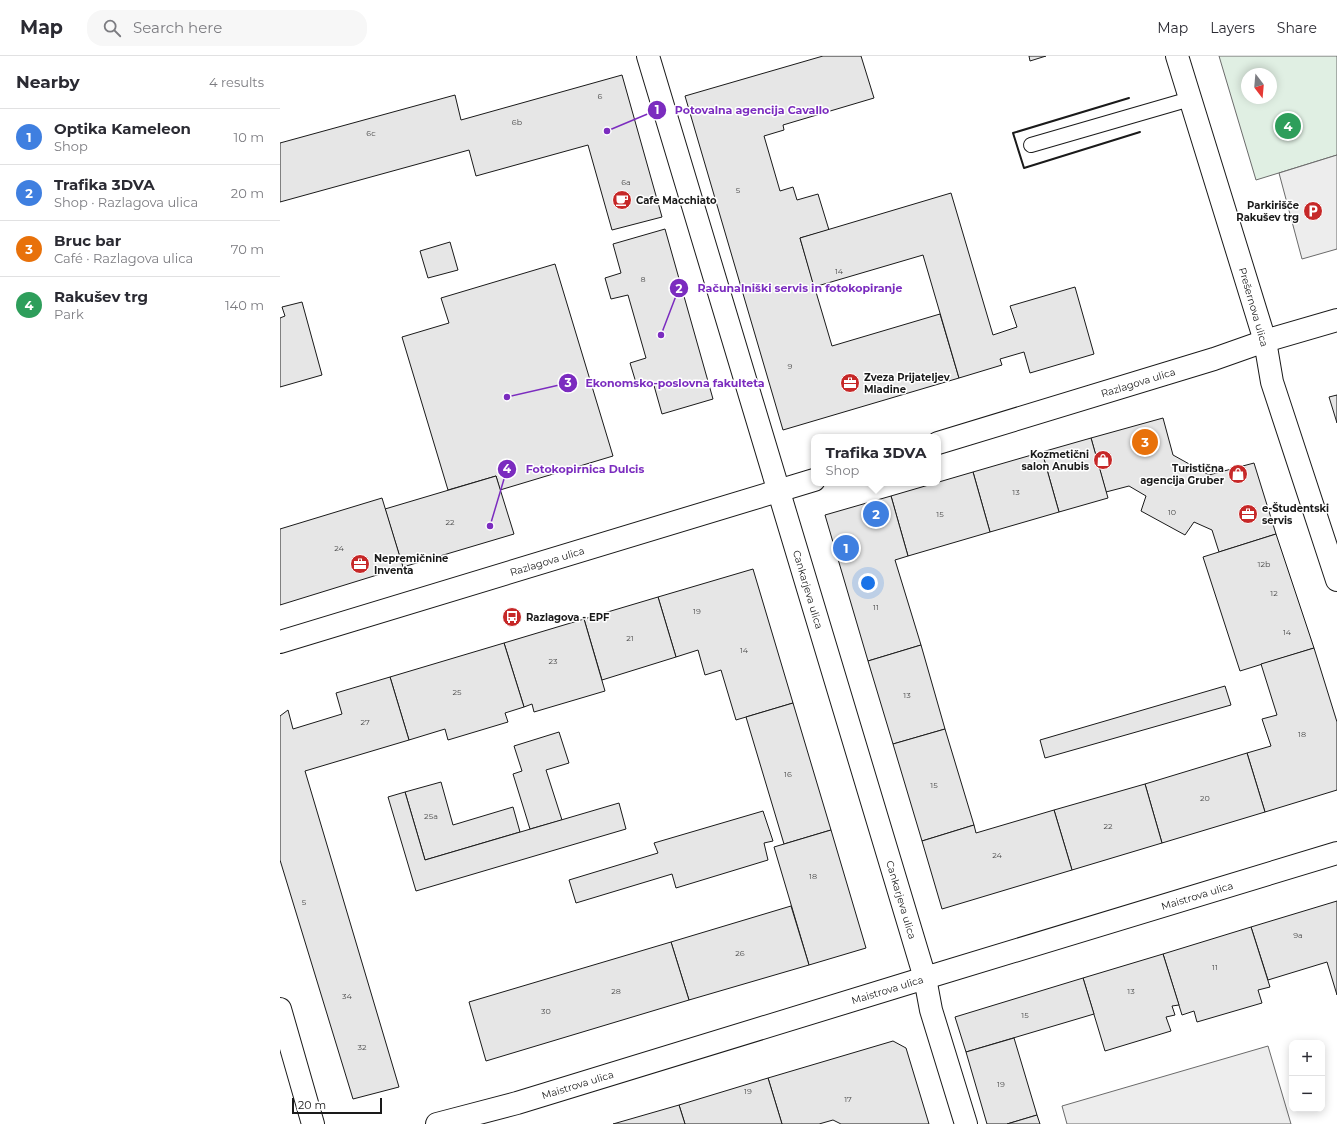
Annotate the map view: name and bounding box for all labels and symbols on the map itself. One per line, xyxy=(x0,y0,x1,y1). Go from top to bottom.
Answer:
north arrow xyxy=(1241,68,1277,104)
house number: 6 xyxy=(598,91,603,101)
callout: Potovalna agencija Cavallo xyxy=(647,99,837,122)
text: 1 xyxy=(655,102,659,117)
text: Potovalna agencija Cavallo xyxy=(675,103,829,117)
pin: 4 xyxy=(1275,111,1301,141)
house number: 6b xyxy=(512,117,523,127)
house number: 6c xyxy=(366,128,376,138)
house number: 6a xyxy=(621,177,631,187)
house number: 5 xyxy=(736,185,741,195)
cafe icon: Cafe Macchiato xyxy=(611,189,633,211)
place label: Cafe Macchiato xyxy=(636,194,717,207)
place label: Parkirišče Rakušev trg xyxy=(1236,199,1299,224)
parking icon: Parkirišče Rakušev trg xyxy=(1302,200,1324,222)
house number: 14 xyxy=(835,266,844,276)
street label: Prešernova ulica xyxy=(1236,266,1271,348)
house number: 8 xyxy=(640,274,646,284)
callout: Računalniški servis in fotokopiranje xyxy=(669,277,910,300)
text: 2 xyxy=(675,281,683,296)
text: Računalniški servis in fotokopiranje xyxy=(698,281,902,295)
house number: 9 xyxy=(788,361,793,371)
street label: Razlagova ulica xyxy=(1099,365,1177,400)
callout: Ekonomsko-poslovna fakulteta xyxy=(558,371,773,394)
place label: Zveza Prijateljev Mladine xyxy=(864,371,951,396)
office icon: Zveza Prijateljev Mladine xyxy=(839,372,861,394)
text: 3 xyxy=(563,375,572,390)
text: Ekonomsko-poslovna fakulteta xyxy=(585,376,765,390)
pin: 3 xyxy=(1132,427,1158,457)
place label: Kozmetični salon Anubis xyxy=(1022,448,1090,473)
shop icon: Kozmetični salon Anubis xyxy=(1092,449,1114,471)
callout: Fotokopirnica Dulcis xyxy=(497,457,652,480)
text: 4 xyxy=(503,461,512,476)
text: Fotokopirnica Dulcis xyxy=(526,462,644,476)
place label: Turistična agencija Gruber xyxy=(1140,462,1225,487)
shop icon: Turistična agencija Gruber xyxy=(1227,463,1249,485)
house number: 13 xyxy=(1012,487,1020,497)
pin: 2 xyxy=(863,499,889,529)
place label: e-Študentski servis xyxy=(1262,502,1329,527)
office icon: e-Študentski servis xyxy=(1237,503,1259,525)
house number: 10 xyxy=(1168,507,1176,517)
house number: 15 xyxy=(936,509,944,519)
house number: 22 xyxy=(445,517,455,527)
pin: 1 xyxy=(833,533,859,563)
house number: 24 xyxy=(334,543,345,553)
street label: Razlagova ulica xyxy=(508,544,586,579)
street label: Cankarjeva ulica xyxy=(790,549,826,631)
place label: Nepremičnine Inventa xyxy=(374,552,448,577)
office icon: Nepremičnine Inventa xyxy=(349,553,371,575)
house number: 12b xyxy=(1258,559,1271,569)
your location xyxy=(858,573,878,593)
house number: 12 xyxy=(1270,588,1278,598)
house number: 11 xyxy=(873,602,879,612)
bus stop icon: Razlagova - EPF xyxy=(501,606,523,628)
house number: 19 xyxy=(693,606,701,616)
place label: Razlagova - EPF xyxy=(526,611,610,624)
house number: 14 xyxy=(1283,627,1292,637)
house number: 21 xyxy=(626,633,634,643)
house number: 14 xyxy=(740,645,749,655)
house number: 23 xyxy=(548,656,558,666)
house number: 25 xyxy=(452,687,462,697)
house number: 13 xyxy=(903,690,911,700)
house number: 27 xyxy=(360,717,370,727)
house number: 18 xyxy=(1298,729,1306,739)
house number: 16 xyxy=(784,769,792,779)
house number: 15 xyxy=(930,780,938,790)
house number: 20 xyxy=(1200,793,1210,803)
house number: 25a xyxy=(424,811,438,821)
house number: 22 xyxy=(1103,821,1113,831)
house number: 24 xyxy=(992,850,1003,860)
street label: Cankarjeva ulica xyxy=(883,859,919,941)
house number: 18 xyxy=(809,871,817,881)
street label: Maistrova ulica xyxy=(1160,879,1235,913)
house number: 5 xyxy=(302,897,307,907)
house number: 9a xyxy=(1293,930,1303,940)
house number: 26 xyxy=(735,948,745,958)
house number: 11 xyxy=(1212,962,1218,972)
street label: Maistrova ulica xyxy=(850,973,925,1007)
house number: 28 xyxy=(611,986,621,996)
house number: 13 xyxy=(1127,986,1135,996)
house number: 34 xyxy=(342,991,353,1001)
house number: 30 xyxy=(541,1006,551,1016)
house number: 15 xyxy=(1021,1010,1029,1020)
house number: 32 xyxy=(357,1042,367,1052)
street label: Maistrova ulica xyxy=(540,1068,615,1102)
house number: 19 xyxy=(997,1079,1005,1089)
house number: 19 xyxy=(744,1086,752,1096)
house number: 17 xyxy=(844,1094,852,1104)
scale bar xyxy=(292,1096,382,1115)

